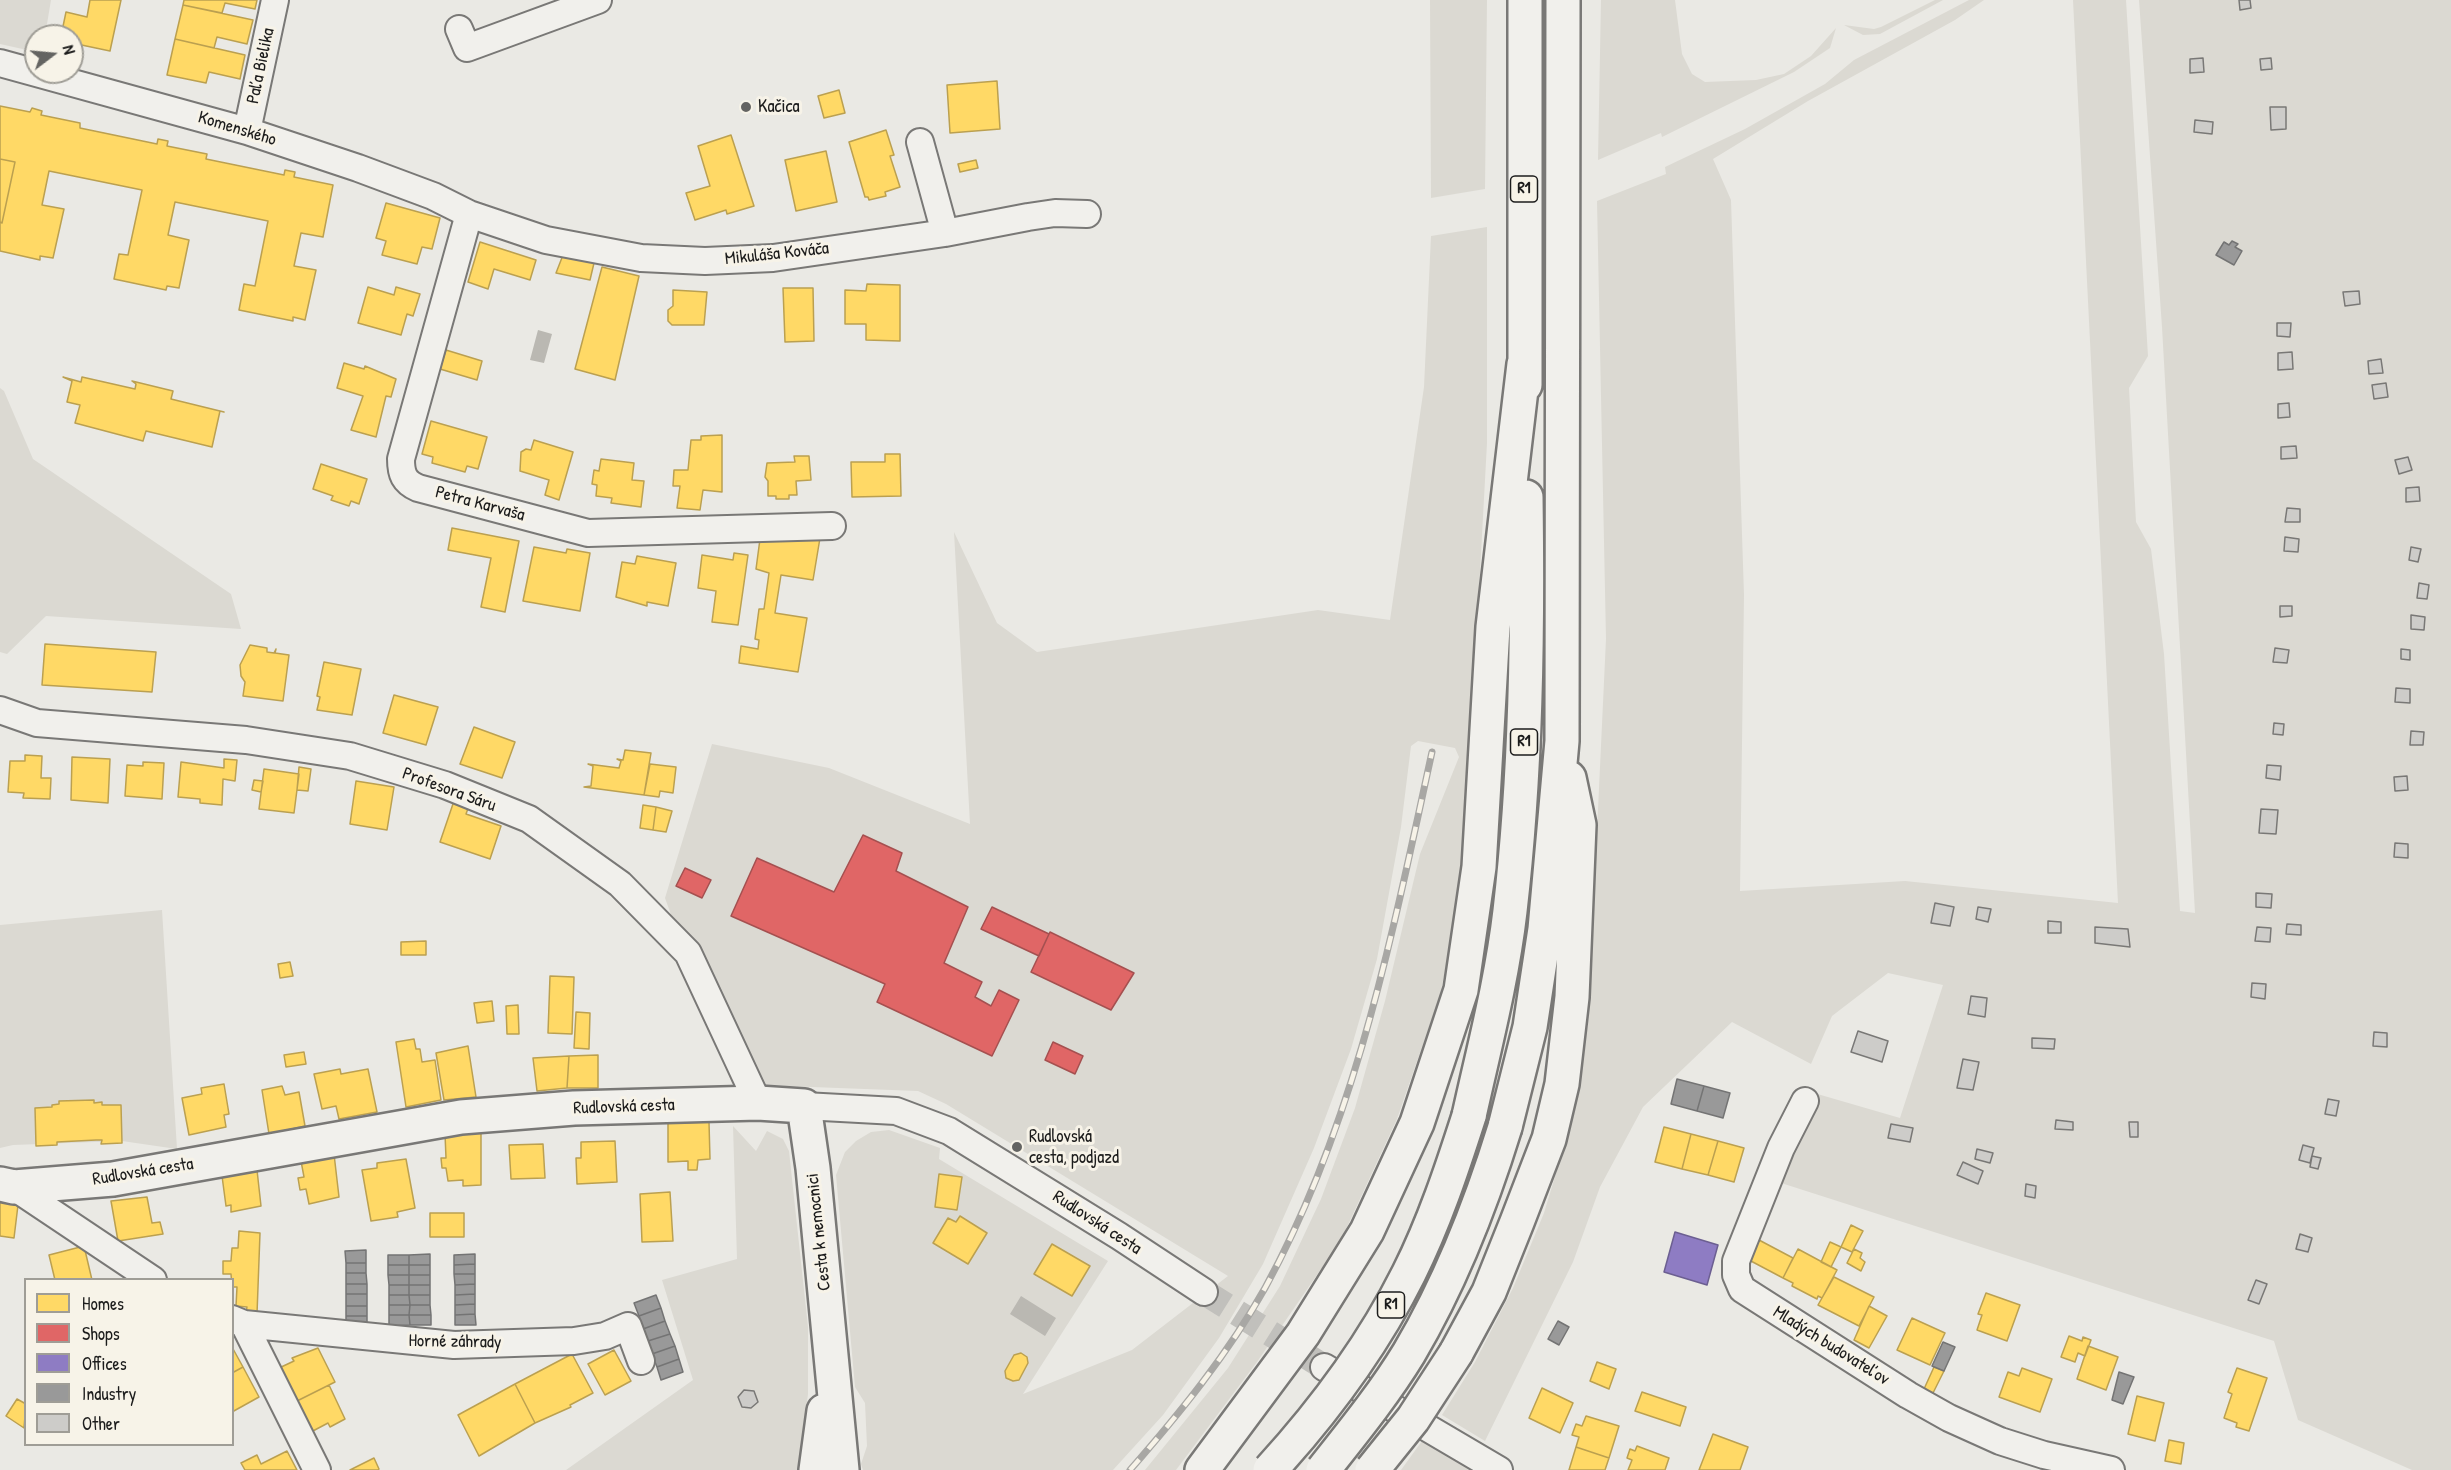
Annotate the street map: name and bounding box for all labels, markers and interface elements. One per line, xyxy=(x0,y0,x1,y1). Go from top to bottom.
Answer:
north arrow xyxy=(24,24,84,84)
street label: Paľa Bielika xyxy=(242,26,280,106)
text: N xyxy=(58,42,81,57)
place label: Kačica xyxy=(758,96,800,118)
marker: Kačica xyxy=(739,100,753,114)
street label: Komenského xyxy=(195,107,279,151)
road number: R1 xyxy=(1510,176,1538,202)
street label: Mikuláša Kováča xyxy=(724,238,830,270)
street label: Petra Karvaša xyxy=(433,482,527,526)
road number: R1 xyxy=(1510,729,1538,755)
street label: Profesora Sáru xyxy=(399,763,499,817)
street label: Rudlovská cesta xyxy=(573,1094,675,1120)
place label: Rudlovská cesta, podjazd xyxy=(1029,1126,1119,1168)
marker: Rudlovská cesta, podjazd xyxy=(1010,1140,1024,1154)
street label: Rudlovská cesta xyxy=(91,1153,195,1191)
street label: Cesta k nemocnici xyxy=(802,1172,836,1292)
street label: Rudlovská cesta xyxy=(1049,1186,1145,1260)
legend xyxy=(24,1278,234,1446)
text: Homes xyxy=(82,1291,124,1316)
road number: R1 xyxy=(1378,1292,1404,1318)
street label: Mladých budovateľov xyxy=(1769,1302,1893,1390)
text: Shops xyxy=(82,1321,120,1346)
street label: Horné záhrady xyxy=(408,1330,502,1354)
text: Offices xyxy=(82,1351,127,1376)
text: Industry xyxy=(82,1381,136,1406)
text: Other xyxy=(82,1411,120,1436)

